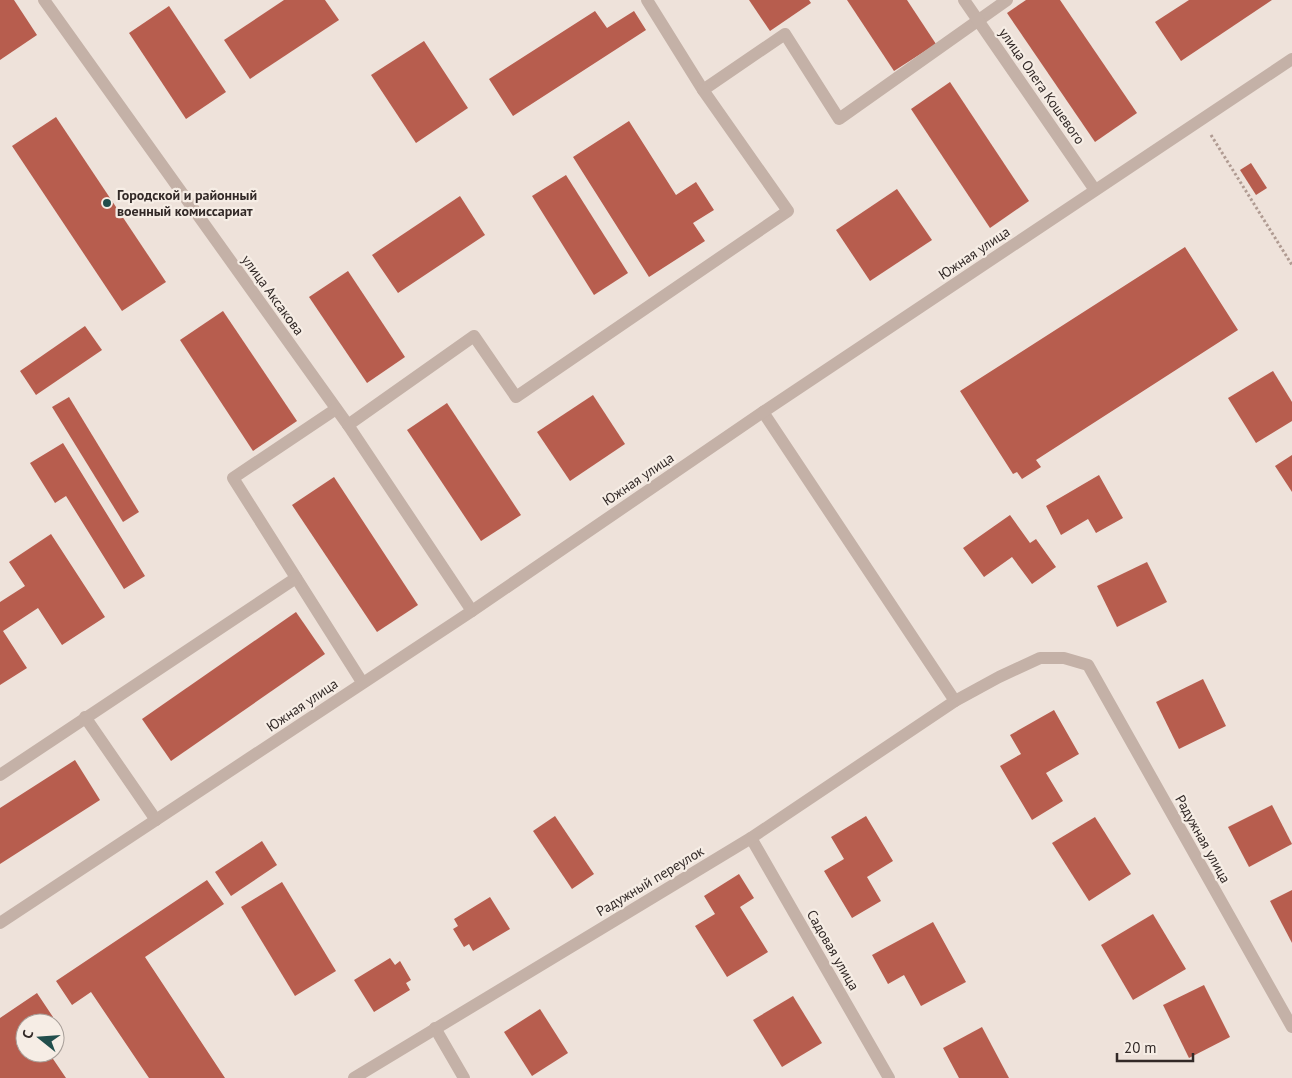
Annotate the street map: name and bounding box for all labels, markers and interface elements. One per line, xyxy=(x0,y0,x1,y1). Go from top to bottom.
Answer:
street label: улица Олега Кошевого xyxy=(995,24,1089,148)
place label: Городской и районный военный комиссариат xyxy=(117,186,257,220)
marker: Городской и районный военный комиссариат xyxy=(101,197,113,209)
street label: Южная улица xyxy=(935,223,1013,283)
street label: улица Аксакова xyxy=(238,251,308,339)
street label: Южная улица xyxy=(599,449,677,509)
street label: Южная улица xyxy=(263,675,341,735)
street label: Радужная улица xyxy=(1171,792,1235,886)
street label: Радужный переулок xyxy=(593,842,707,920)
street label: Садовая улица xyxy=(803,907,863,994)
north arrow xyxy=(15,1013,65,1063)
text: С xyxy=(18,1028,37,1041)
scale bar xyxy=(1117,1030,1193,1062)
text: 20 m xyxy=(1124,1038,1157,1057)

